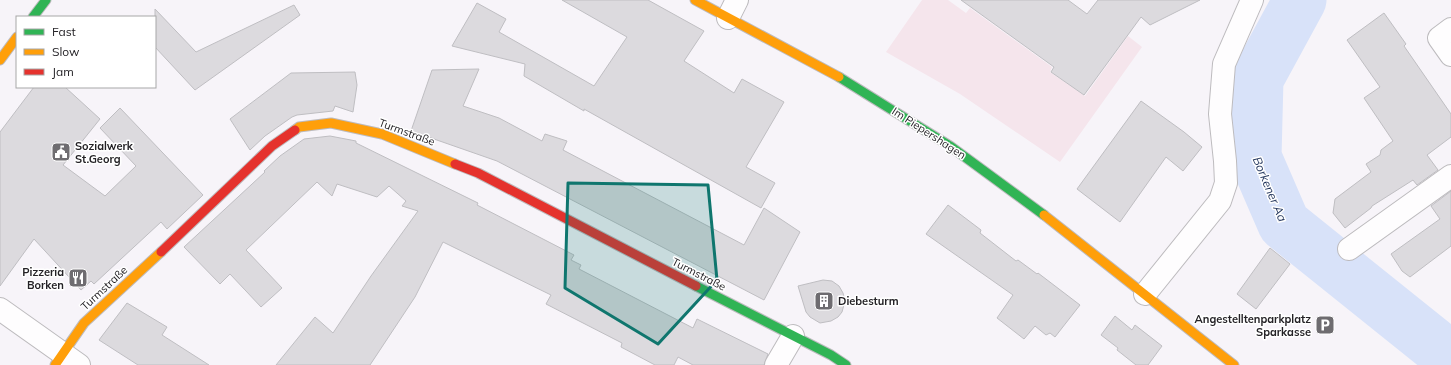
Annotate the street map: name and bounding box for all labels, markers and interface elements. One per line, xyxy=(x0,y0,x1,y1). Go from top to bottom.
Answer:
legend xyxy=(16,16,156,88)
text: Fast xyxy=(52,24,76,39)
text: Slow xyxy=(52,44,80,59)
text: Jam xyxy=(52,64,74,79)
street label: Im Piepershagen xyxy=(889,104,969,162)
street label: Turmstraße xyxy=(377,115,437,149)
place label: Sozialwerk St.Georg xyxy=(75,139,134,166)
public building icon: Sozialwerk St.Georg xyxy=(50,141,72,163)
water label: Borkener Aa xyxy=(1250,154,1290,224)
street label: Turmstraße xyxy=(670,254,728,294)
street label: Turmstraße xyxy=(78,263,130,313)
place label: Pizzeria Borken xyxy=(22,265,64,292)
restaurant icon: Pizzeria Borken xyxy=(67,267,89,289)
building icon: Diebesturm xyxy=(813,290,835,312)
place label: Diebesturm xyxy=(838,294,899,308)
place label: Angestelltenparkplatz Sparkasse xyxy=(1195,312,1311,339)
parking icon: Angestelltenparkplatz Sparkasse xyxy=(1314,314,1336,336)

